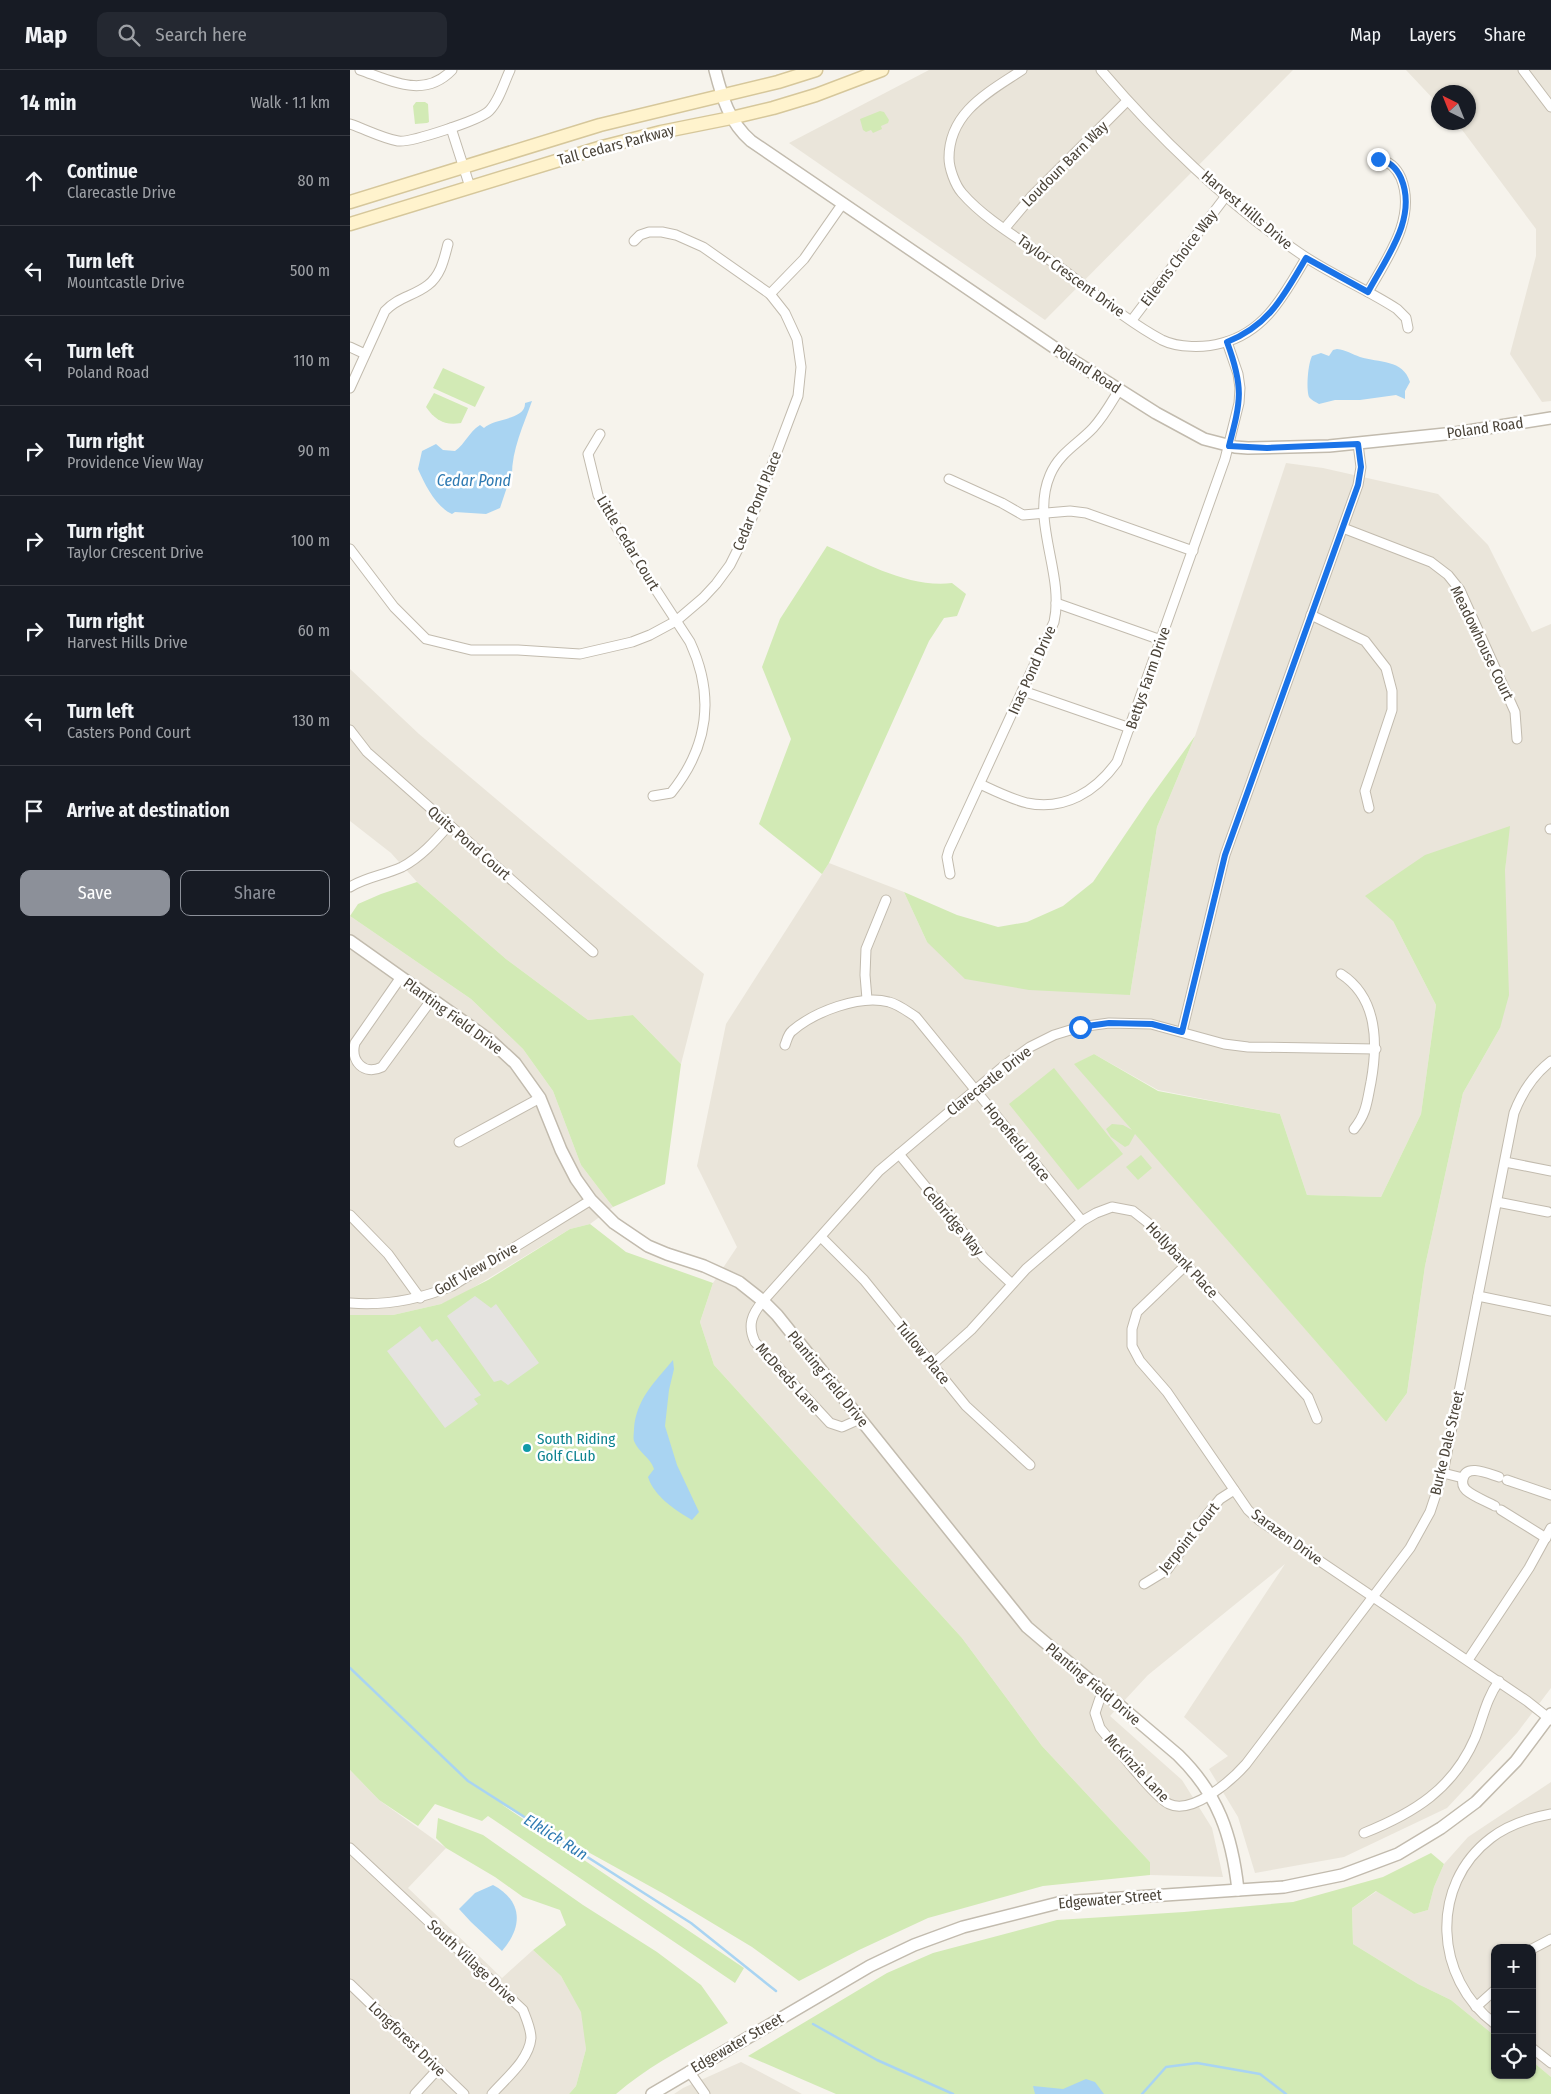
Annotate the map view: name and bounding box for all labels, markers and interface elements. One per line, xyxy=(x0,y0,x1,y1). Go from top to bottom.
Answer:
search box xyxy=(97,12,447,57)
text: Map xyxy=(25,21,67,49)
icon: search xyxy=(115,21,143,49)
text: Search here xyxy=(155,23,247,46)
text: Map xyxy=(1350,24,1381,46)
text: Layers xyxy=(1409,24,1456,46)
text: Share xyxy=(1484,24,1526,46)
north arrow xyxy=(1431,85,1476,130)
text: 14 min xyxy=(20,90,77,116)
text: Walk · 1.1 km xyxy=(250,93,330,112)
street label: Loudoun Barn Way xyxy=(1018,117,1112,211)
street label: Tall Cedars Parkway xyxy=(556,121,677,169)
route end xyxy=(1367,148,1390,171)
text: Continue xyxy=(67,160,138,183)
icon: ahead xyxy=(20,167,48,195)
street label: Harvest Hills Drive xyxy=(1198,167,1296,253)
text: 80 m xyxy=(298,171,330,190)
text: Clarecastle Drive xyxy=(67,183,176,202)
street label: Eileens Choice Way xyxy=(1137,206,1221,310)
street label: Taylor Crescent Drive xyxy=(1014,231,1128,321)
text: Turn left xyxy=(67,250,134,273)
icon: left xyxy=(20,257,48,285)
text: 500 m xyxy=(290,261,330,280)
text: Mountcastle Drive xyxy=(67,273,185,292)
text: Turn left xyxy=(67,340,134,363)
street label: Poland Road xyxy=(1050,340,1124,398)
icon: left xyxy=(20,347,48,375)
text: 110 m xyxy=(293,351,330,370)
text: Poland Road xyxy=(67,363,149,382)
street label: Poland Road xyxy=(1446,414,1524,442)
text: Turn right xyxy=(67,430,144,453)
icon: right xyxy=(20,437,48,465)
text: 90 m xyxy=(298,441,330,460)
street label: Cedar Pond Place xyxy=(729,448,785,554)
text: Providence View Way xyxy=(67,453,203,472)
water label: Cedar Pond xyxy=(437,471,512,490)
street label: Little Cedar Court xyxy=(593,493,663,594)
text: Turn right xyxy=(67,520,144,543)
icon: right xyxy=(20,527,48,555)
text: 100 m xyxy=(291,531,330,550)
text: Taylor Crescent Drive xyxy=(67,543,204,562)
street label: Meadowhouse Court xyxy=(1446,583,1518,703)
text: Turn right xyxy=(67,610,144,633)
icon: right xyxy=(20,617,48,645)
text: 60 m xyxy=(298,621,330,640)
street label: Inas Pond Drive xyxy=(1004,623,1060,717)
street label: Bettys Farm Drive xyxy=(1122,624,1174,732)
text: Harvest Hills Drive xyxy=(67,633,188,652)
text: Turn left xyxy=(67,700,134,723)
icon: left xyxy=(20,707,48,735)
text: 130 m xyxy=(292,711,330,730)
text: Casters Pond Court xyxy=(67,723,191,742)
icon: arrive xyxy=(20,797,48,825)
text: Arrive at destination xyxy=(67,799,230,822)
street label: Quits Pond Court xyxy=(424,802,514,884)
button: Save xyxy=(20,870,170,916)
button: Share xyxy=(180,870,330,916)
street label: Planting Field Drive xyxy=(400,974,506,1058)
route start xyxy=(1069,1016,1092,1039)
street label: Clarecastle Drive xyxy=(943,1042,1035,1120)
street label: Hopefield Place xyxy=(980,1099,1054,1185)
street label: Celbridge Way xyxy=(918,1182,988,1260)
street label: Hollybank Place xyxy=(1142,1218,1222,1302)
street label: Golf View Drive xyxy=(431,1239,521,1299)
street label: Tullow Place xyxy=(892,1318,954,1388)
street label: Planting Field Drive xyxy=(784,1327,872,1431)
street label: McDeeds Lane xyxy=(752,1339,824,1417)
street label: Burke Dale Street xyxy=(1426,1389,1468,1497)
place label: South Riding Golf CLub xyxy=(537,1430,615,1465)
marker: South Riding Golf CLub xyxy=(521,1442,533,1454)
street label: Jerpoint Court xyxy=(1155,1499,1223,1577)
street label: Sarazen Drive xyxy=(1248,1505,1326,1569)
street label: Planting Field Drive xyxy=(1042,1639,1144,1729)
street label: McKinzie Lane xyxy=(1101,1730,1173,1806)
water label: Elklick Run xyxy=(521,1810,591,1864)
street label: Edgewater Street xyxy=(1058,1886,1163,1912)
street label: South Village Drive xyxy=(424,1916,520,2008)
map controls xyxy=(1491,1944,1536,2079)
button: + xyxy=(1491,1944,1536,1989)
button: − xyxy=(1491,1989,1536,2034)
street label: Longforest Drive xyxy=(365,1998,449,2080)
street label: Edgewater Street xyxy=(688,2009,786,2077)
button: locate xyxy=(1491,2034,1536,2079)

